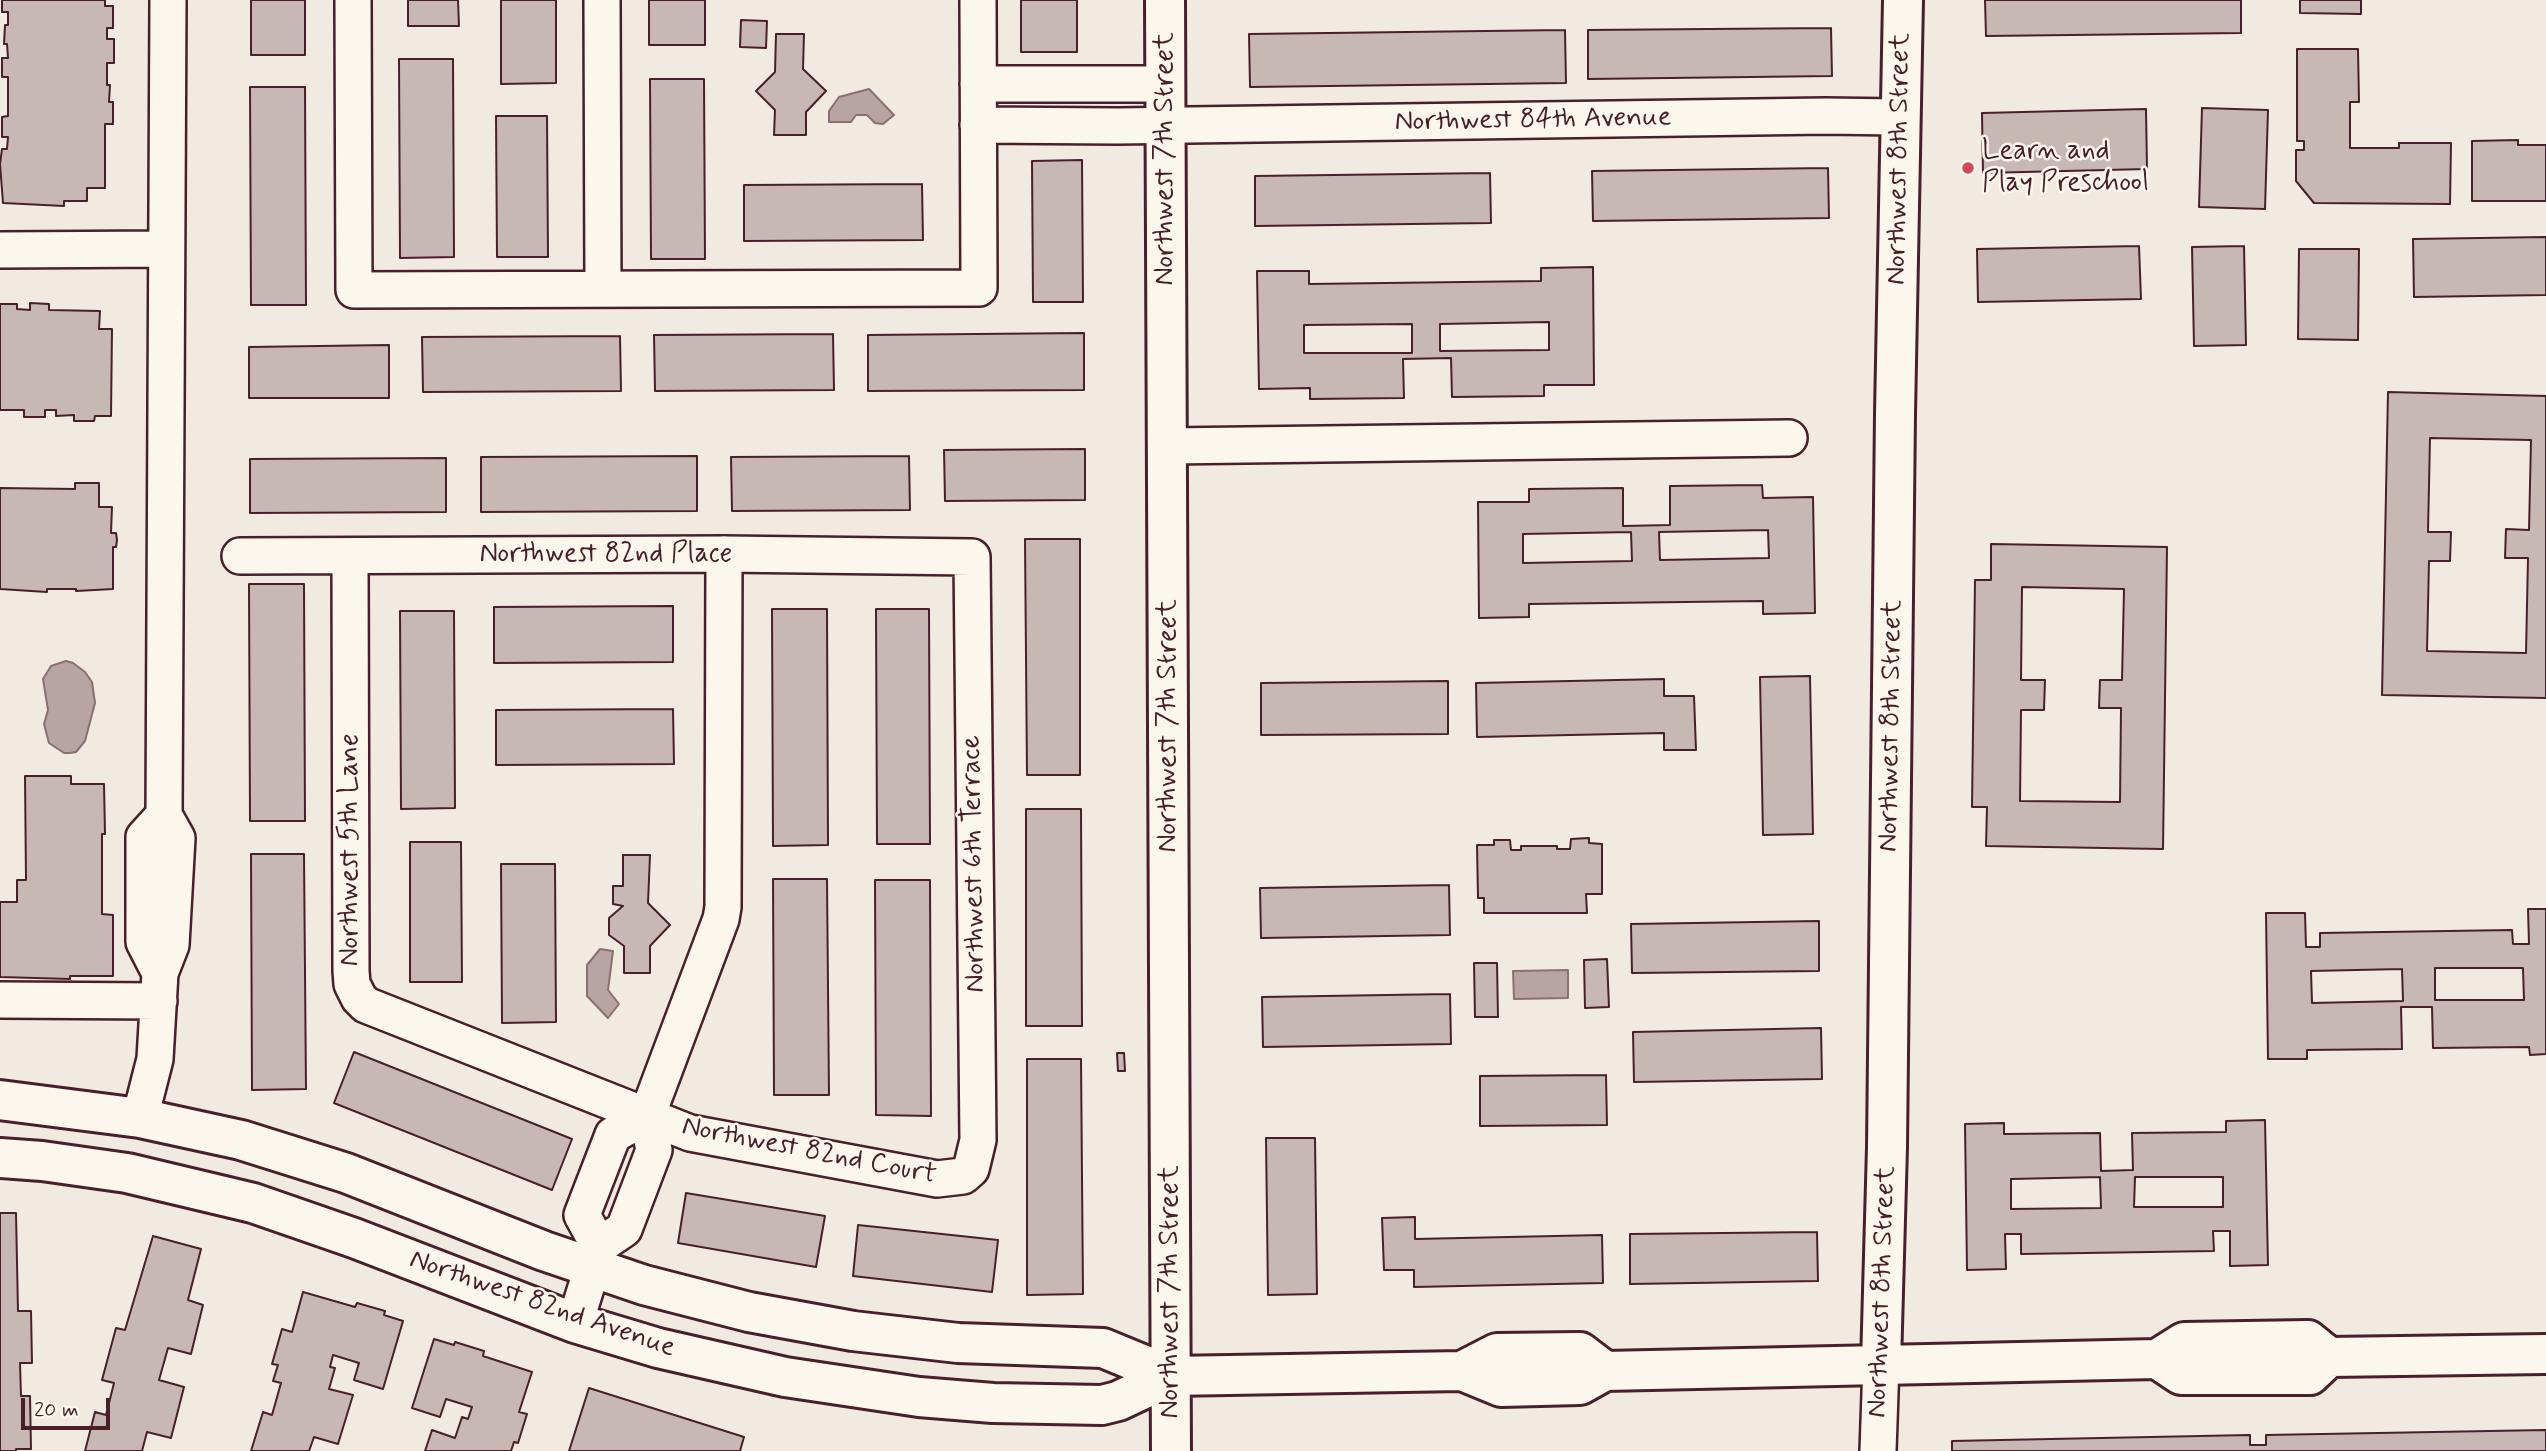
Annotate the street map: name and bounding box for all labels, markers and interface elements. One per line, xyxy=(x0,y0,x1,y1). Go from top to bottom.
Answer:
street label: Northwest 7th Street xyxy=(1149,32,1183,286)
street label: Northwest 8th Street xyxy=(1881,33,1919,285)
street label: Northwest 84th Avenue xyxy=(1394,102,1672,140)
place label: Learn and Play Preschool xyxy=(1982,135,2149,201)
marker: Learn and Play Preschool xyxy=(1960,160,1976,176)
street label: Northwest 82nd Place xyxy=(480,538,732,572)
street label: Northwest 7th Street xyxy=(1152,599,1186,853)
street label: Northwest 8th Street xyxy=(1873,600,1911,852)
street label: Northwest 5th Lane xyxy=(334,733,368,967)
street label: Northwest 6th Terrace xyxy=(956,735,994,993)
street label: Northwest 82nd Court xyxy=(679,1111,939,1193)
street label: Northwest 7th Street xyxy=(1154,1165,1188,1419)
street label: Northwest 8th Street xyxy=(1862,1165,1904,1419)
street label: Northwest 82nd Avenue xyxy=(405,1244,679,1366)
scale bar xyxy=(24,1384,114,1428)
text: 20 m xyxy=(34,1396,79,1424)

